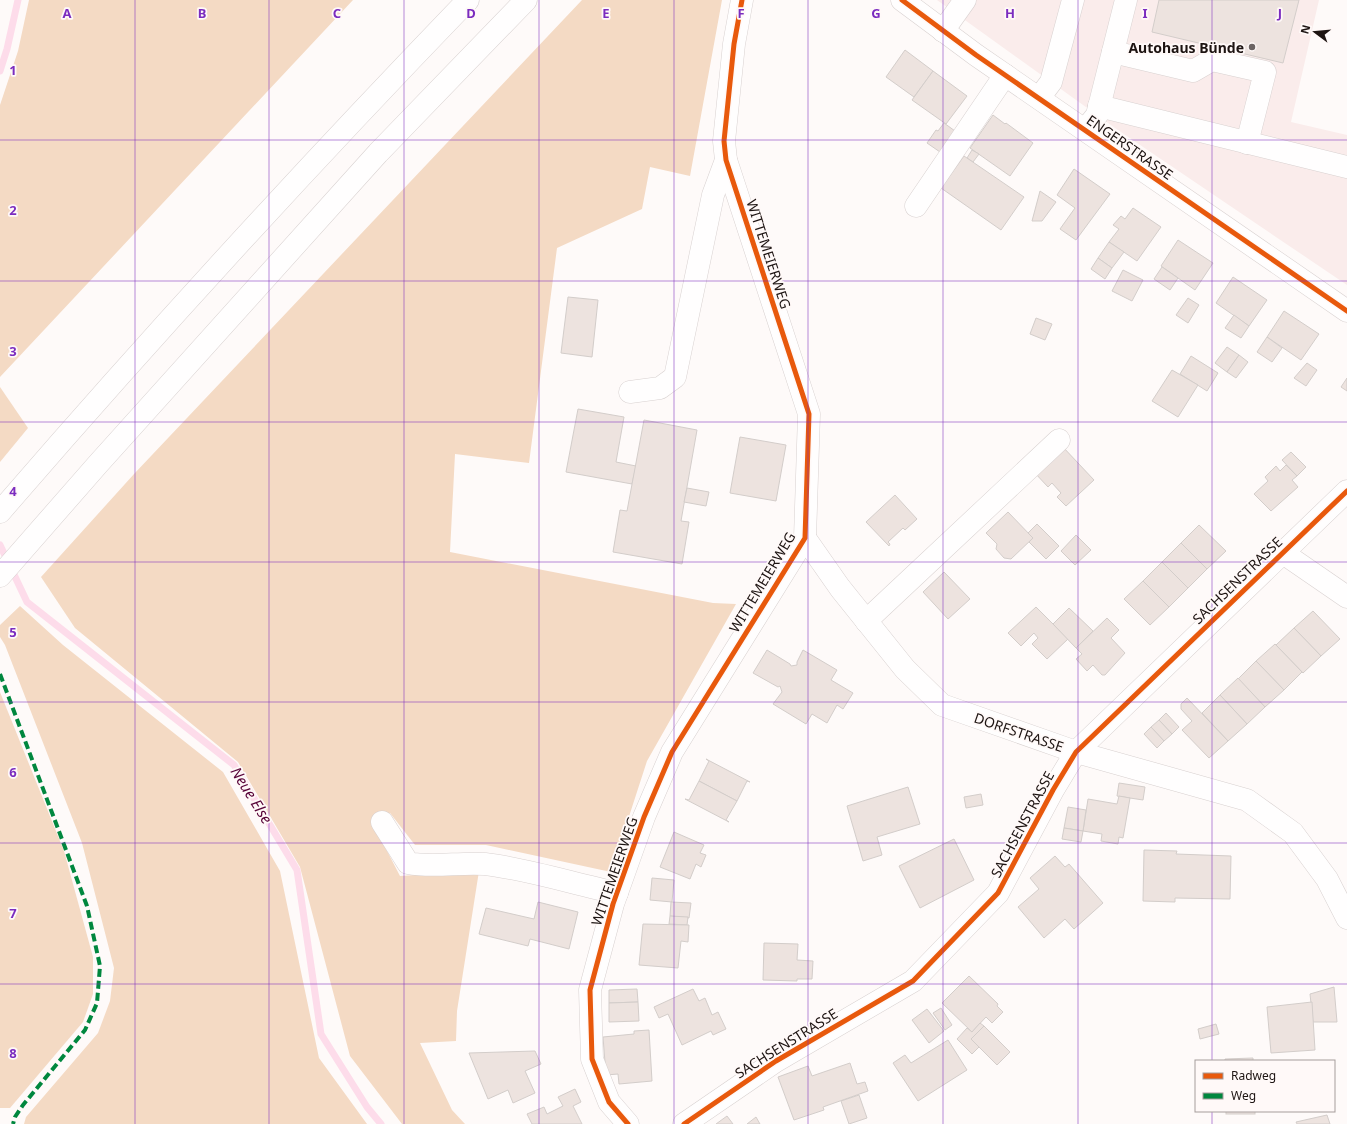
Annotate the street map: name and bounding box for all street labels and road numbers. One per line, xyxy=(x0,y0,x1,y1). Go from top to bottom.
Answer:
street label: ENGERSTRASSE xyxy=(1083,110,1177,184)
street label: WITTEMEIERWEG xyxy=(742,197,796,311)
street label: WITTEMEIERWEG xyxy=(724,528,800,636)
street label: SACHSENSTRASSE xyxy=(1188,532,1286,628)
street label: DORFSTRASSE xyxy=(972,708,1066,756)
street label: SACHSENSTRASSE xyxy=(986,767,1058,881)
street label: WITTEMEIERWEG xyxy=(586,814,642,928)
street label: SACHSENSTRASSE xyxy=(731,1004,841,1082)

